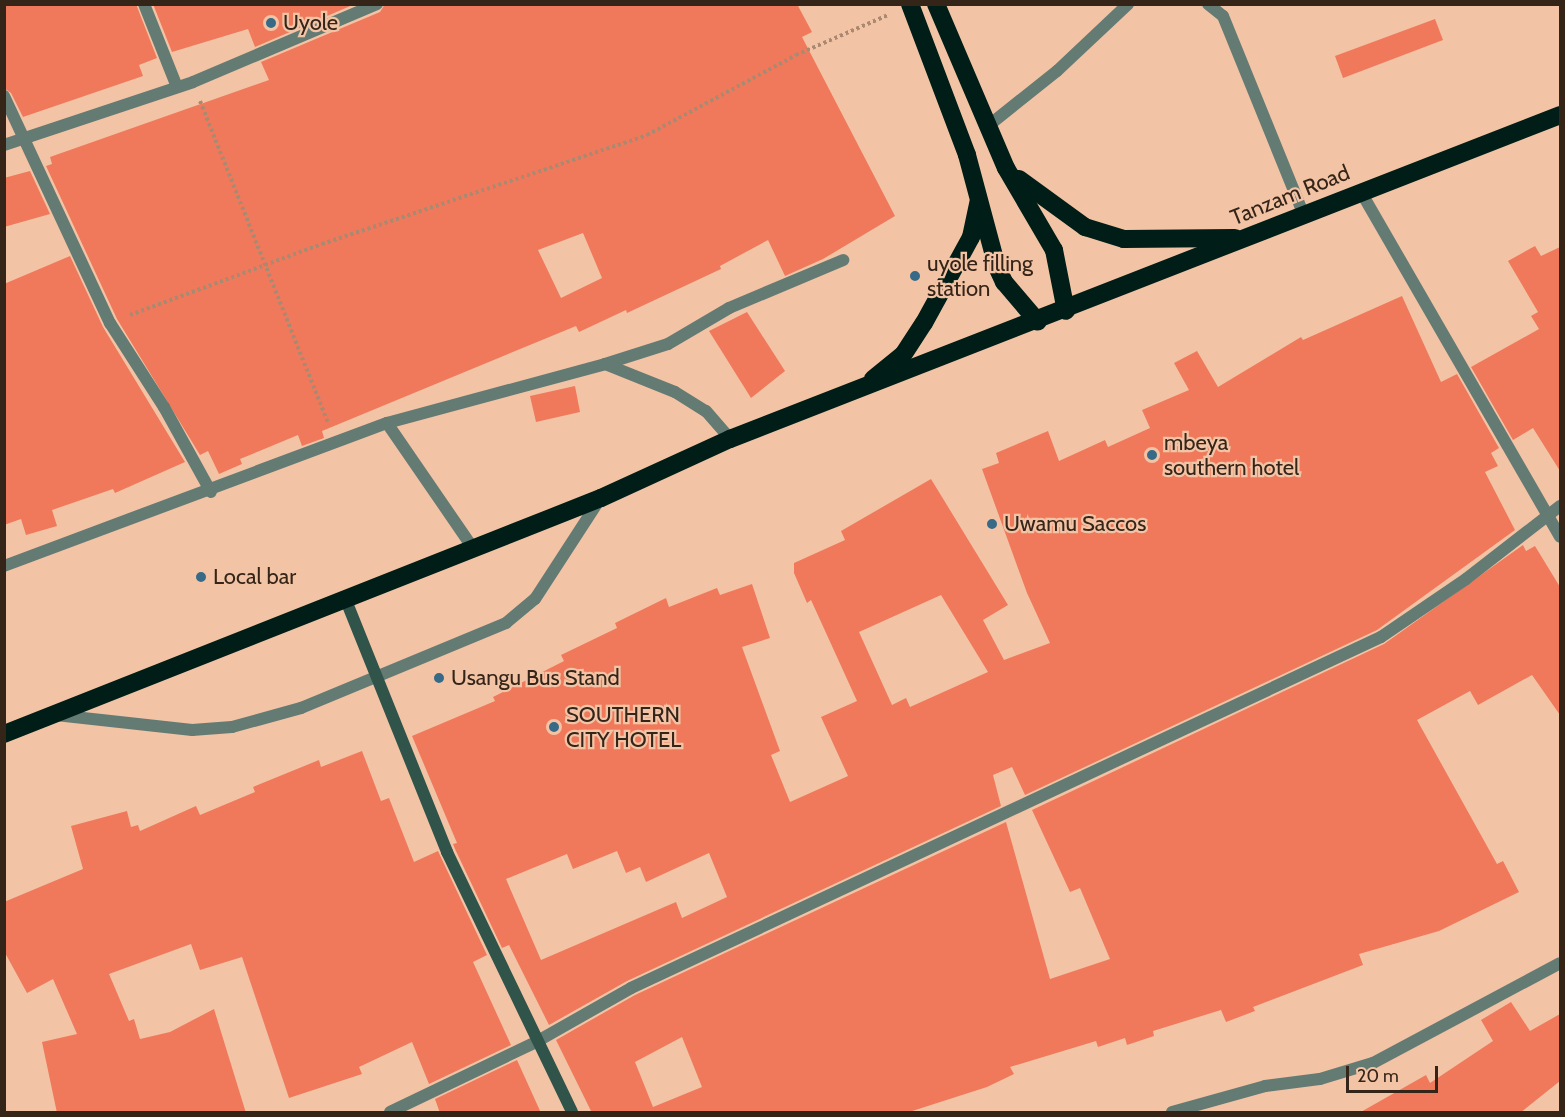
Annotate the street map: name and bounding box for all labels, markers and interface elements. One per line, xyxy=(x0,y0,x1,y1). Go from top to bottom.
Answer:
place label: Uyole xyxy=(283,10,338,36)
marker: Uyole xyxy=(264,16,278,30)
street label: Tanzam Road xyxy=(1227,159,1353,231)
place label: uyole filling station xyxy=(927,250,1033,302)
marker: uyole filling station xyxy=(908,269,922,283)
place label: mbeya southern hotel xyxy=(1164,429,1299,481)
marker: mbeya southern hotel xyxy=(1145,448,1159,462)
place label: Uwamu Saccos xyxy=(1004,511,1146,537)
marker: Uwamu Saccos xyxy=(985,517,999,531)
place label: Local bar xyxy=(213,564,296,590)
marker: Local bar xyxy=(194,570,208,584)
place label: Usangu Bus Stand xyxy=(451,665,620,691)
marker: Usangu Bus Stand xyxy=(432,671,446,685)
place label: SOUTHERN CITY HOTEL xyxy=(566,701,681,752)
marker: SOUTHERN CITY HOTEL xyxy=(547,720,561,734)
scale bar xyxy=(1349,1054,1440,1092)
text: 20 m xyxy=(1357,1065,1399,1087)

